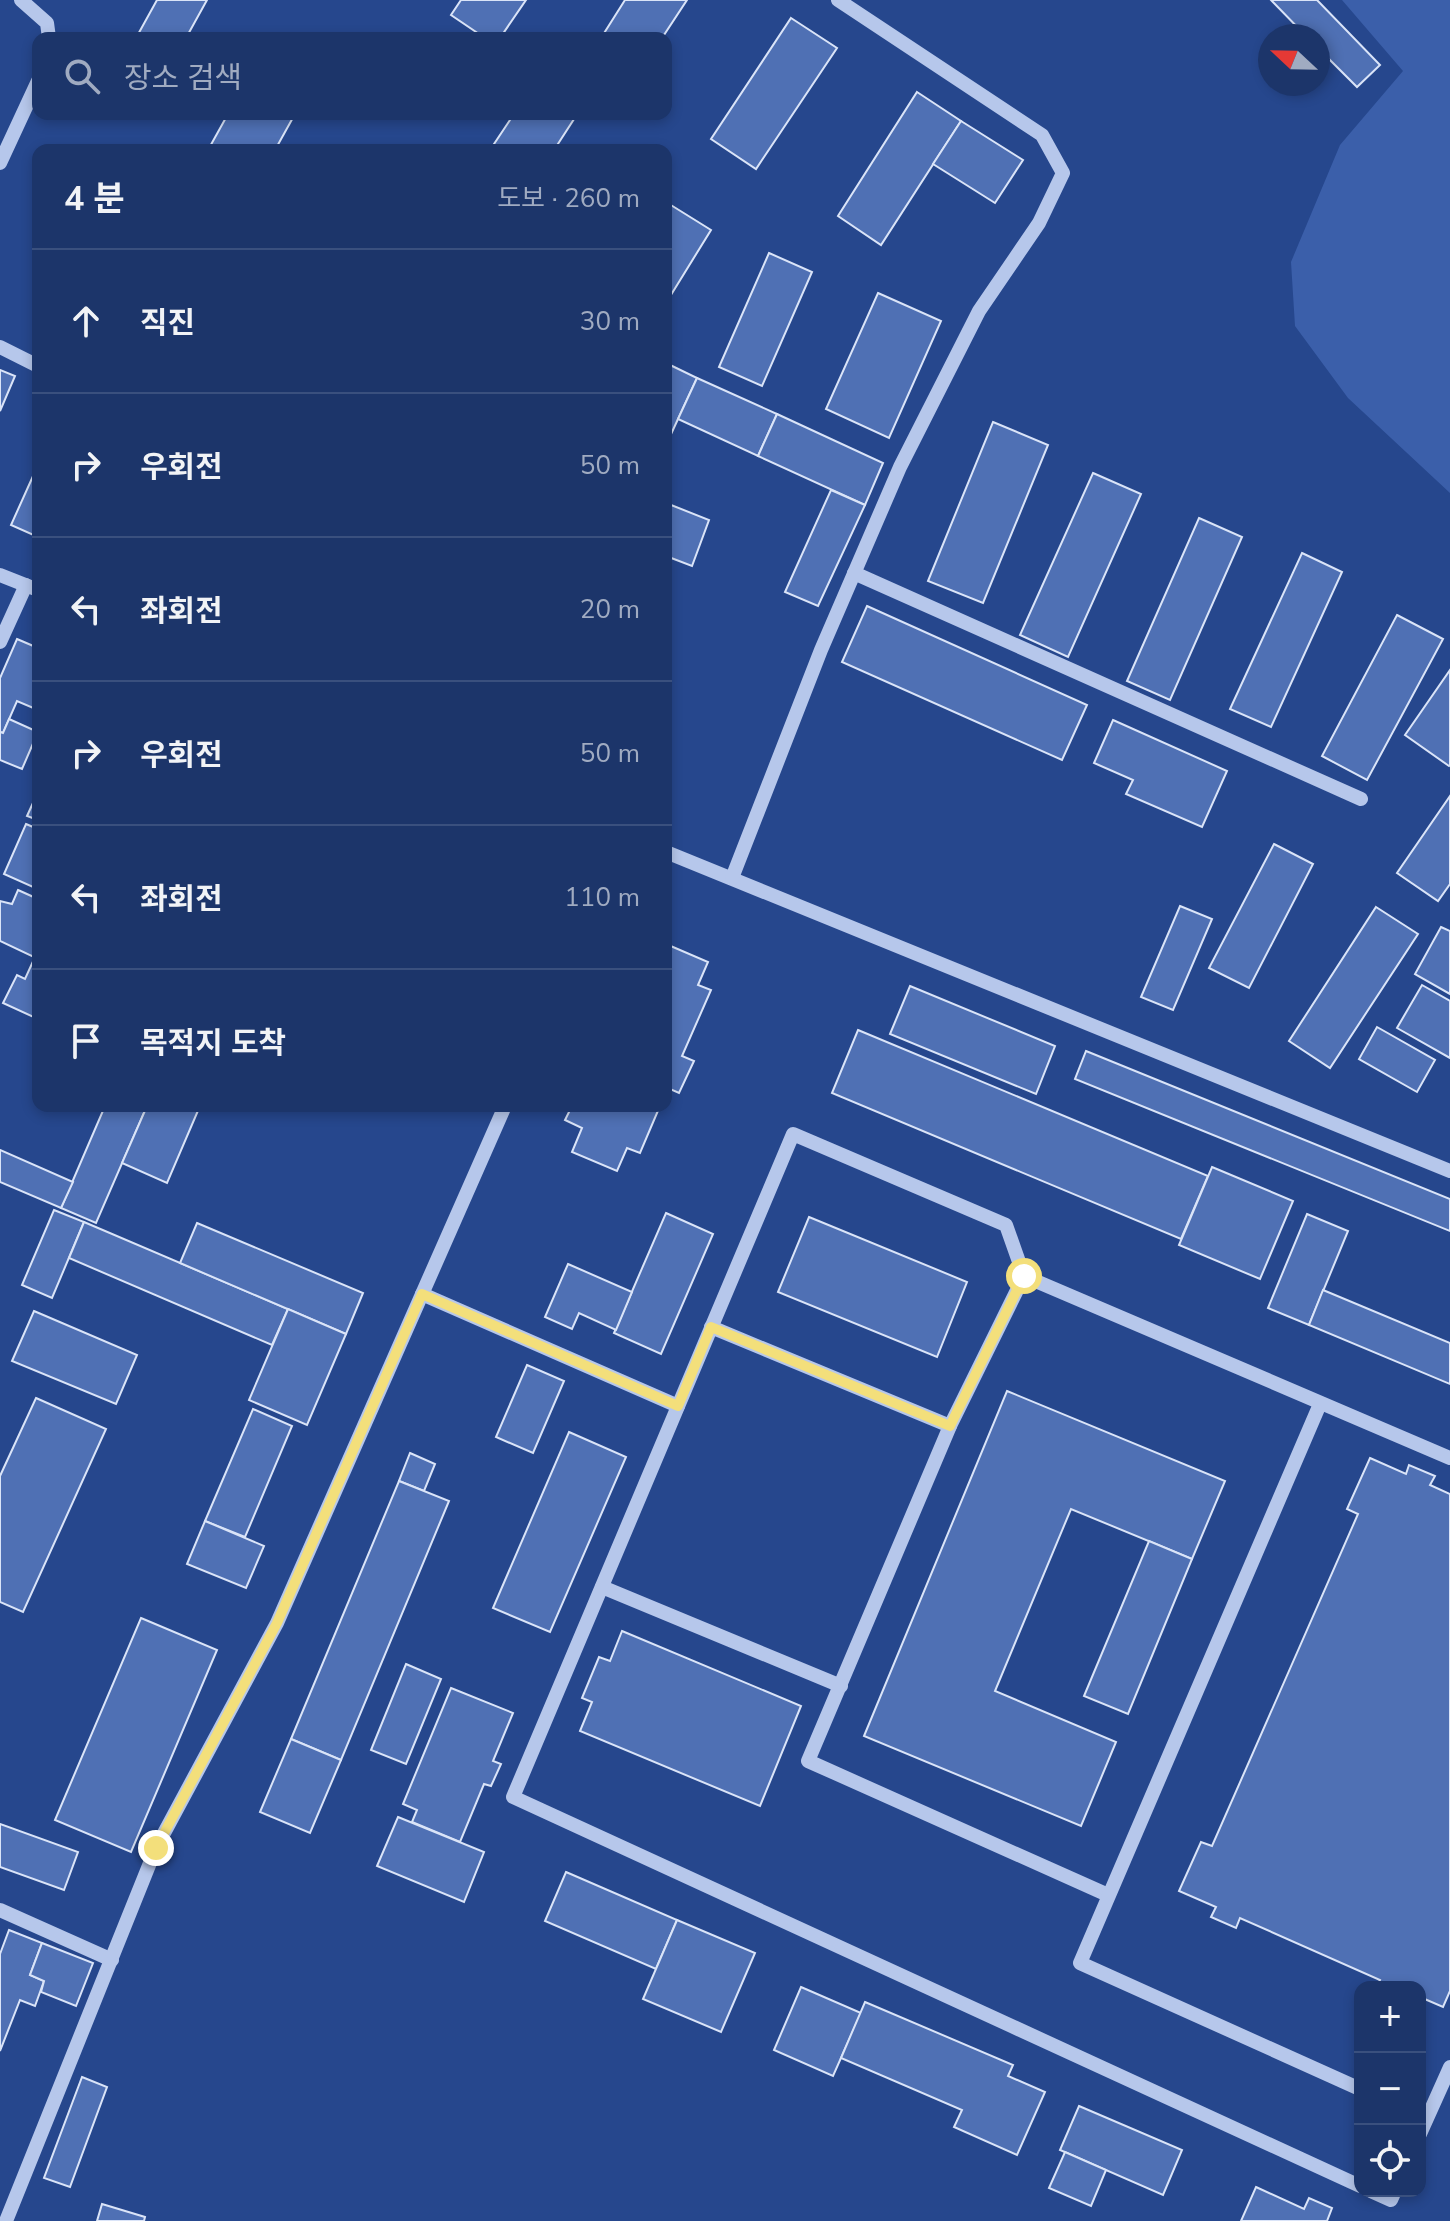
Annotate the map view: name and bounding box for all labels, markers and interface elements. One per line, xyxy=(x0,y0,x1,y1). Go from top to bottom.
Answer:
north arrow xyxy=(1258,24,1330,96)
search box xyxy=(32,32,672,120)
icon: search xyxy=(60,54,104,98)
text: 장소 검색 xyxy=(124,58,242,99)
text: 4 분 xyxy=(64,176,125,222)
text: 도보 · 260 m xyxy=(497,181,640,216)
icon: ahead xyxy=(64,299,108,343)
text: 직진 xyxy=(140,303,195,344)
text: 30 m xyxy=(580,304,640,339)
icon: right xyxy=(64,443,108,487)
text: 우회전 xyxy=(140,447,223,488)
text: 50 m xyxy=(580,448,640,483)
icon: left xyxy=(64,587,108,631)
text: 좌회전 xyxy=(140,591,223,632)
text: 20 m xyxy=(580,592,640,627)
icon: right xyxy=(64,731,108,775)
text: 우회전 xyxy=(140,735,223,776)
text: 50 m xyxy=(580,736,640,771)
icon: left xyxy=(64,875,108,919)
text: 좌회전 xyxy=(140,879,223,920)
text: 110 m xyxy=(564,880,640,915)
icon: arrive xyxy=(64,1019,108,1063)
text: 목적지 도착 xyxy=(140,1023,286,1064)
route start xyxy=(1006,1258,1042,1294)
route end xyxy=(138,1830,174,1866)
map controls xyxy=(1354,1981,1426,2197)
button: + xyxy=(1354,1981,1426,2053)
button: − xyxy=(1354,2053,1426,2125)
button: locate xyxy=(1354,2125,1426,2197)

